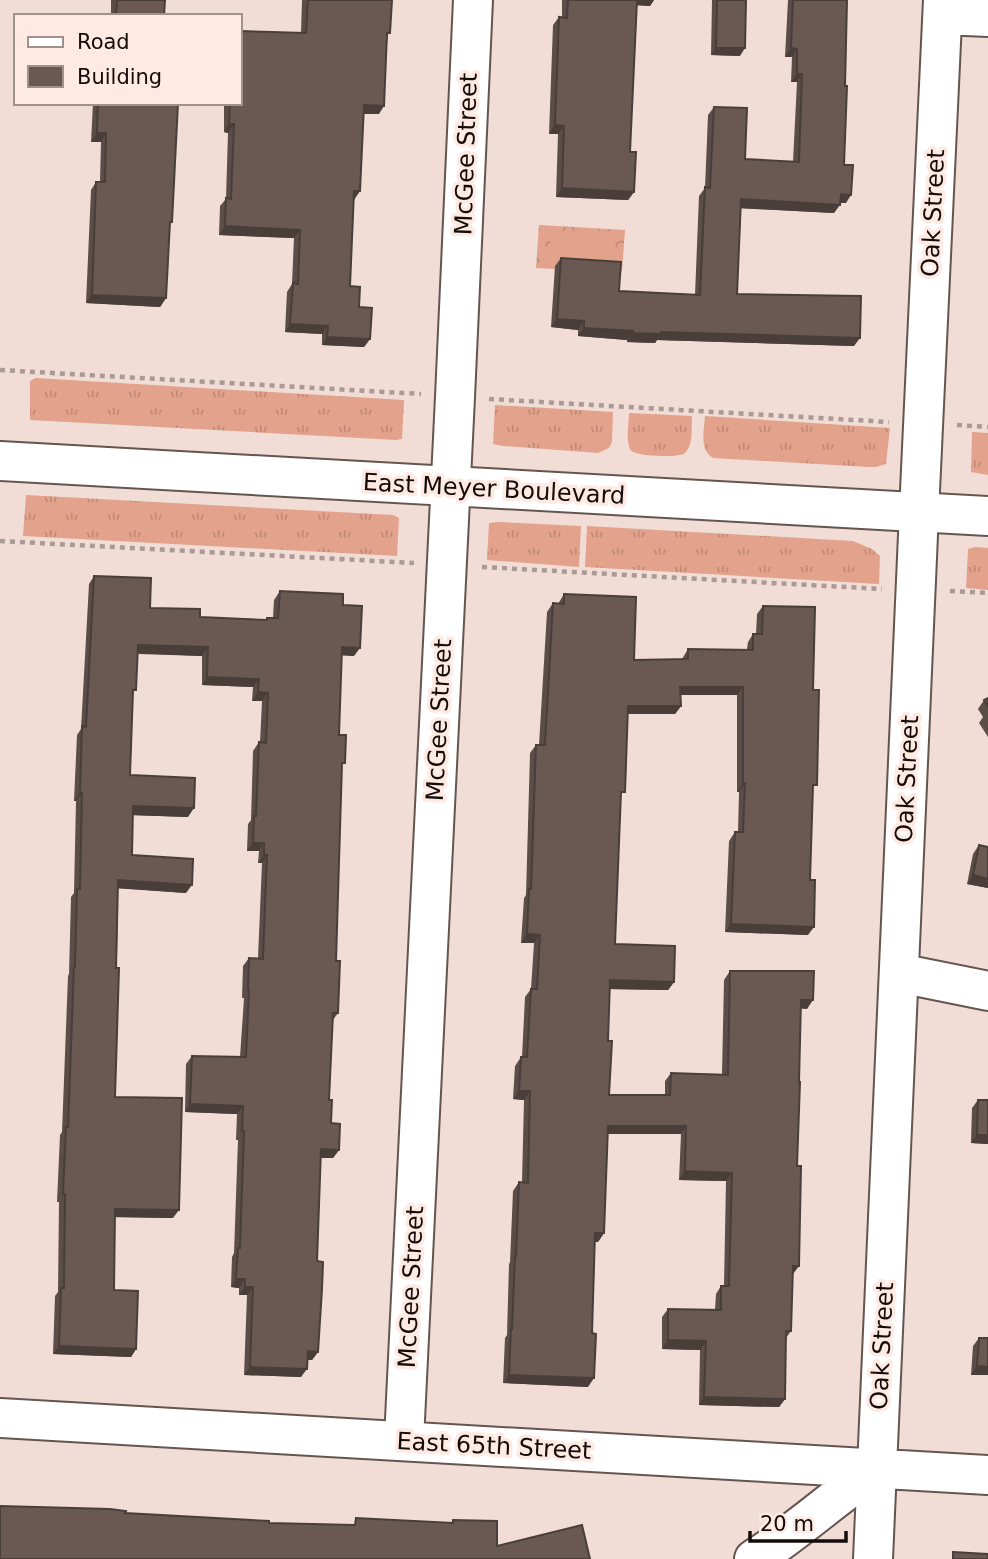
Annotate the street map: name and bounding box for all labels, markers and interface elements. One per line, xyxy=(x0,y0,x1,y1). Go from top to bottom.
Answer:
legend xyxy=(14,14,242,105)
text: Road xyxy=(77,30,130,54)
text: Building xyxy=(77,65,162,89)
street label: McGee Street xyxy=(449,72,483,236)
street label: Oak Street xyxy=(916,148,950,278)
street label: East Meyer Boulevard xyxy=(362,468,626,510)
street label: McGee Street xyxy=(421,638,457,802)
street label: Oak Street xyxy=(890,714,924,844)
street label: McGee Street xyxy=(393,1205,429,1369)
street label: Oak Street xyxy=(865,1281,899,1411)
street label: East 65th Street xyxy=(396,1427,592,1465)
scale bar xyxy=(750,1500,846,1544)
text: 20 m xyxy=(760,1512,814,1536)

